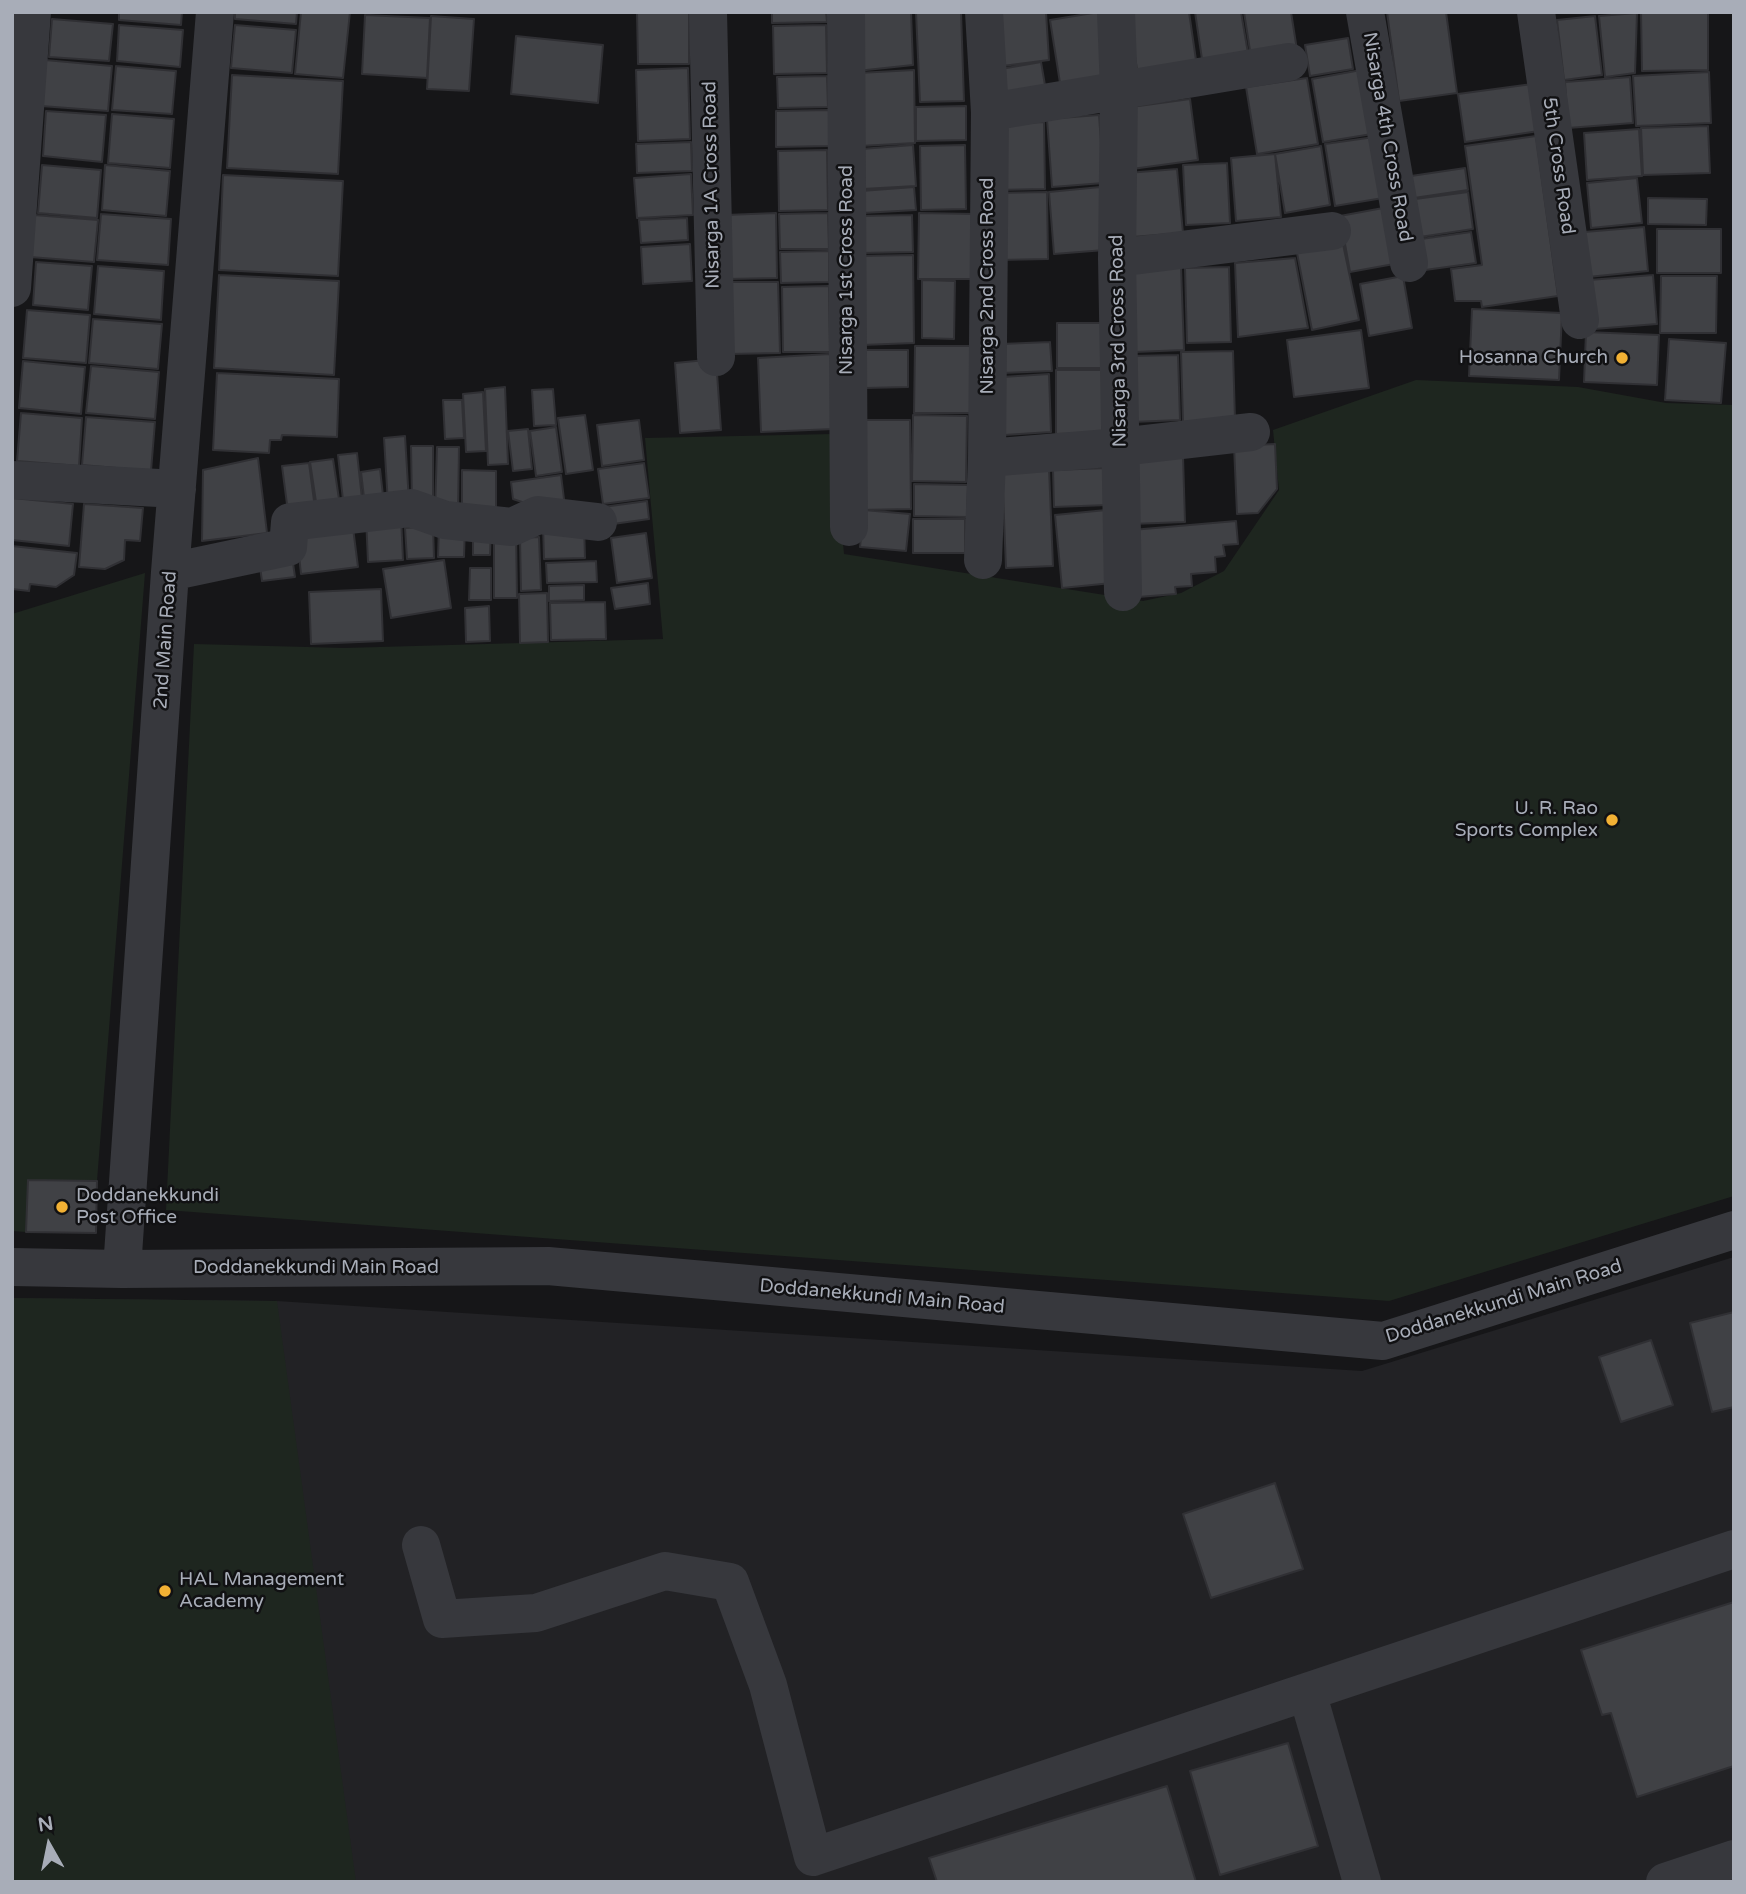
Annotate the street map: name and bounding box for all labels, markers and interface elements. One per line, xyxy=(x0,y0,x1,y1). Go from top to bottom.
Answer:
street label: Nisarga 4th Cross Road xyxy=(1357,30,1417,244)
street label: Nisarga 1A Cross Road xyxy=(699,81,725,289)
street label: 5th Cross Road xyxy=(1537,96,1579,236)
street label: Nisarga 1st Cross Road xyxy=(836,165,858,375)
street label: Nisarga 2nd Cross Road xyxy=(977,177,999,395)
street label: Nisarga 3rd Cross Road xyxy=(1106,235,1132,447)
place label: Hosanna Church xyxy=(1459,347,1608,369)
marker: Hosanna Church xyxy=(1614,350,1630,366)
street label: 2nd Main Road xyxy=(150,570,182,710)
place label: U. R. Rao Sports Complex xyxy=(1455,798,1598,842)
marker: U. R. Rao Sports Complex xyxy=(1604,812,1620,828)
place label: Doddanekkundi Post Office xyxy=(76,1185,219,1229)
marker: Doddanekkundi Post Office xyxy=(54,1199,70,1215)
street label: Doddanekkundi Main Road xyxy=(1383,1255,1625,1349)
street label: Doddanekkundi Main Road xyxy=(193,1257,439,1279)
street label: Doddanekkundi Main Road xyxy=(758,1275,1006,1319)
place label: HAL Management Academy xyxy=(179,1569,344,1613)
marker: HAL Management Academy xyxy=(157,1583,173,1599)
north arrow xyxy=(14,1810,84,1880)
text: N xyxy=(36,1812,55,1836)

